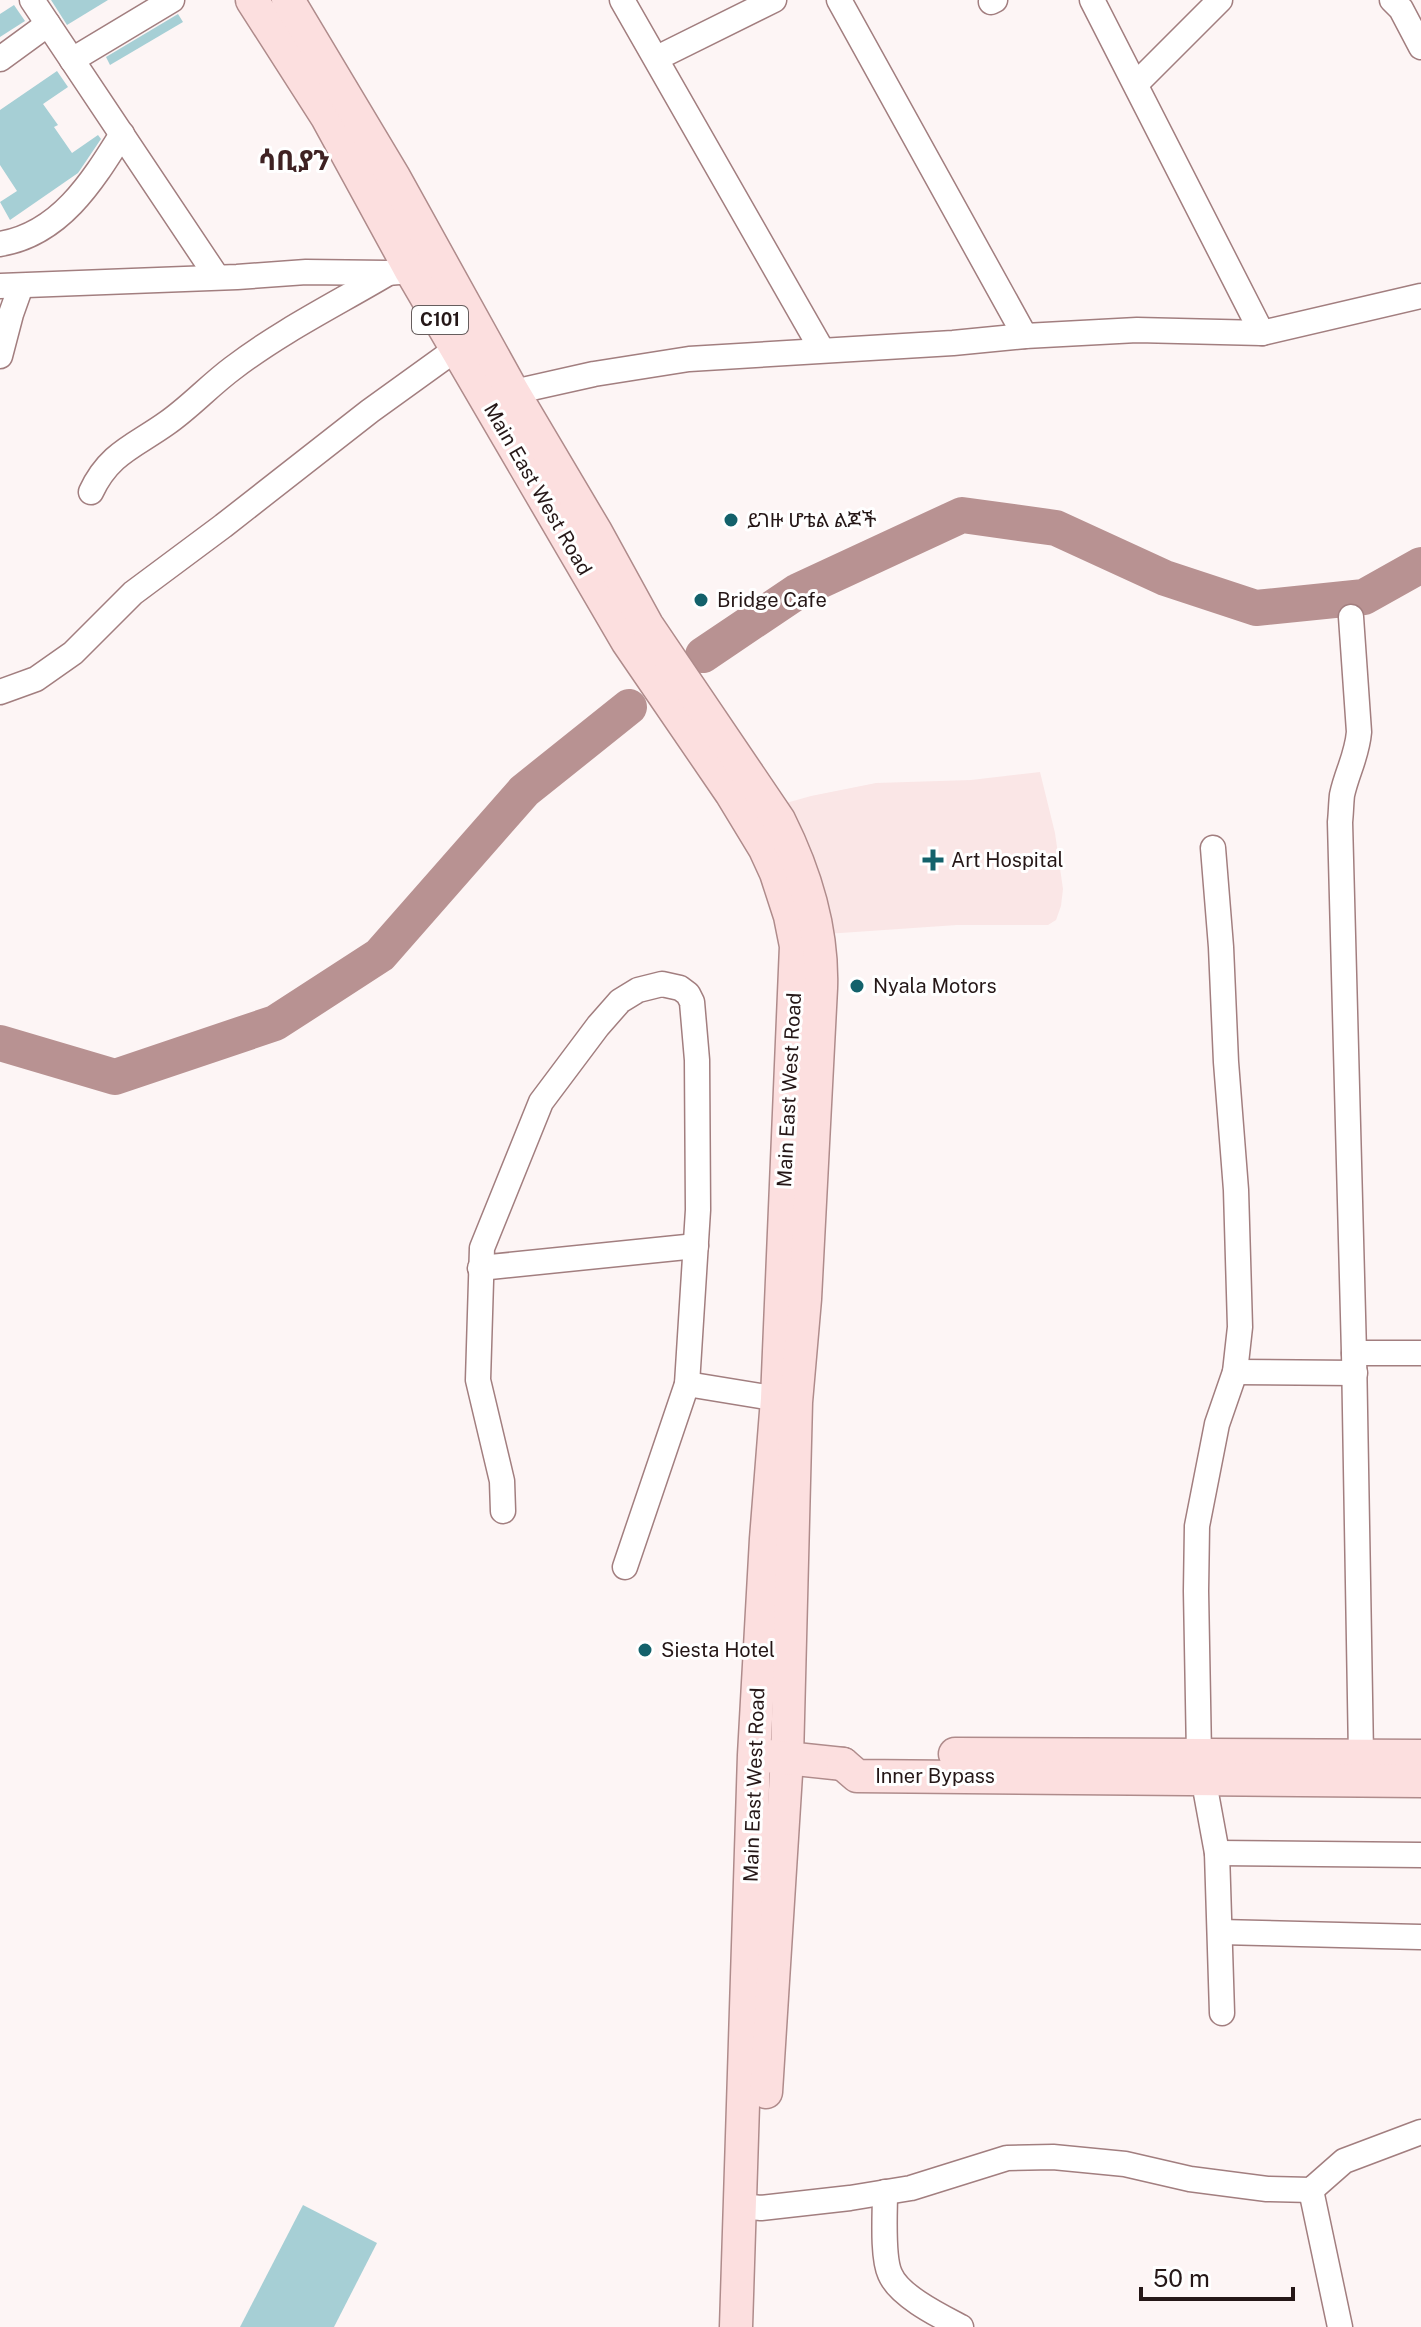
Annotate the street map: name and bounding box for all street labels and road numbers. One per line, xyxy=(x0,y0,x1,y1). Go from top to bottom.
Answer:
road number: C101 xyxy=(412,306,468,334)
street label: Main East West Road xyxy=(479,399,597,579)
street label: Main East West Road xyxy=(772,992,806,1188)
street label: Main East West Road xyxy=(739,1687,769,1883)
street label: Inner Bypass xyxy=(875,1764,995,1788)

